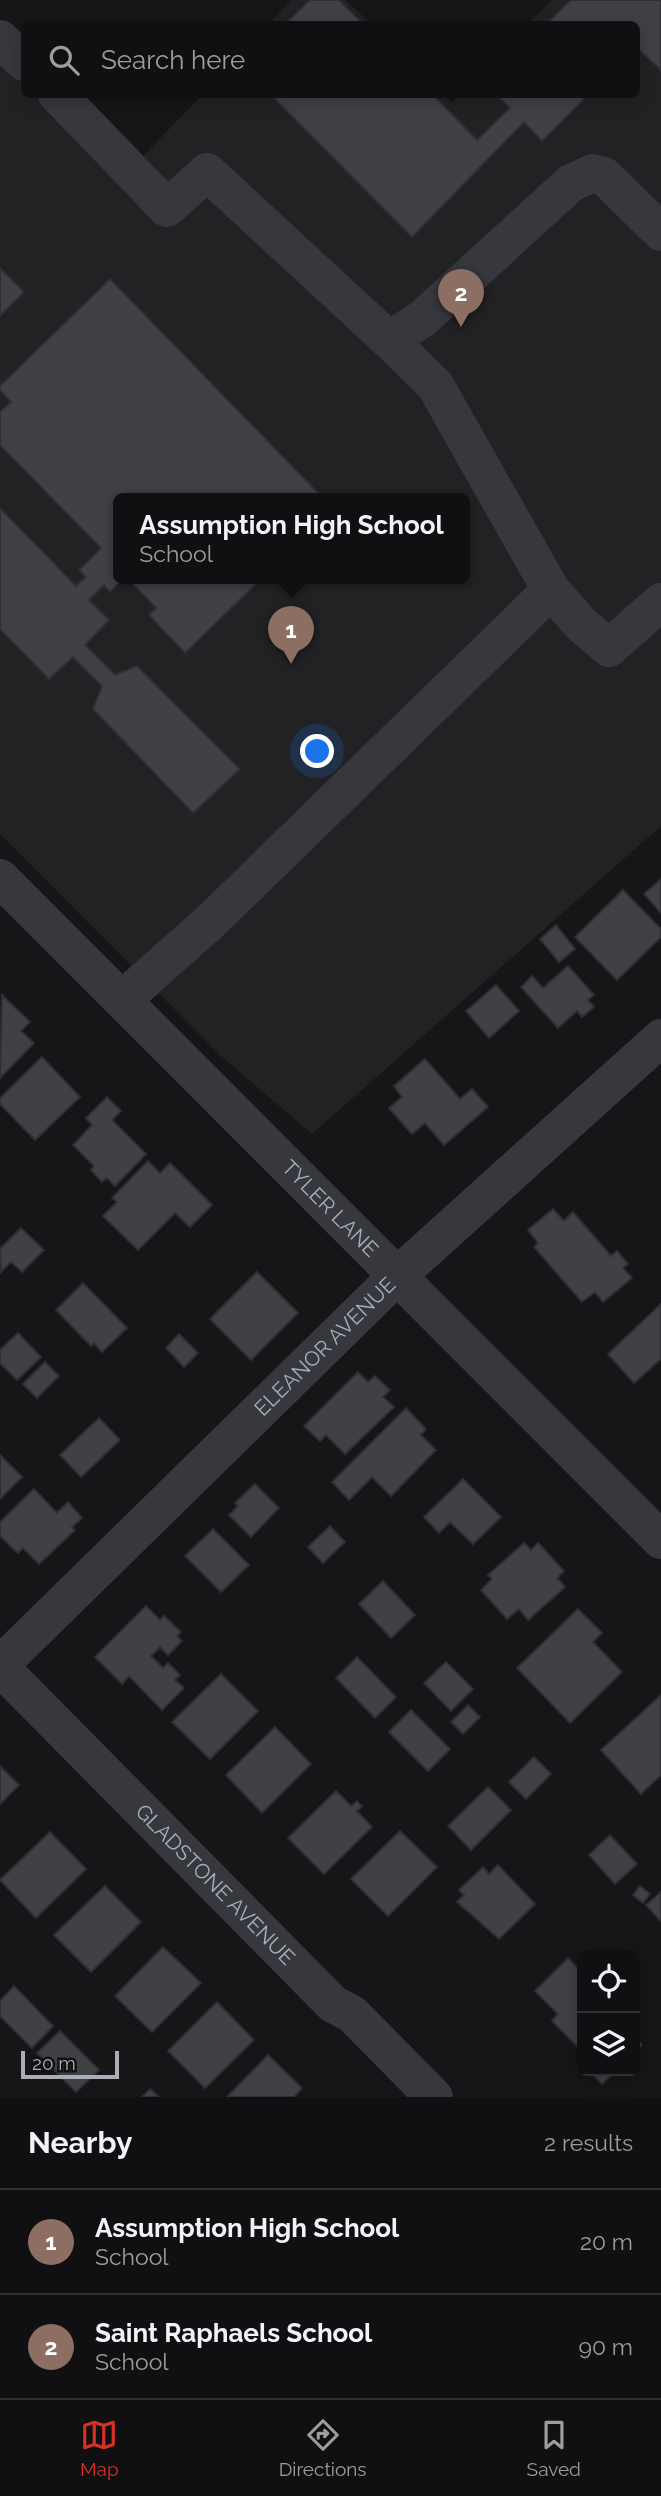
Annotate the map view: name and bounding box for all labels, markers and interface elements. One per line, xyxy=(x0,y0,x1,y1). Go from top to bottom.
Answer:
search box xyxy=(21,21,640,98)
icon: search xyxy=(45,41,83,79)
text: Search here xyxy=(101,45,245,75)
pin: 2 xyxy=(438,269,484,327)
popup xyxy=(113,493,470,584)
text: Assumption High School xyxy=(139,510,444,540)
text: School xyxy=(139,540,213,567)
pin: 1 xyxy=(268,606,314,664)
your location xyxy=(300,734,334,768)
street label: TYLER LANE xyxy=(277,1155,384,1262)
street label: ELEANOR AVENUE xyxy=(249,1272,400,1421)
street label: GLADSTONE AVENUE xyxy=(131,1799,300,1970)
map controls xyxy=(577,1950,640,2076)
button: locate xyxy=(577,1950,640,2013)
button: layers xyxy=(577,2013,640,2076)
scale bar xyxy=(21,2048,119,2080)
text: 20 m xyxy=(32,2052,76,2074)
text: Nearby xyxy=(28,2125,132,2160)
text: 2 results xyxy=(544,2129,633,2156)
text: Assumption High School xyxy=(95,2213,399,2243)
text: 1 xyxy=(45,2228,57,2255)
text: 20 m xyxy=(580,2228,633,2255)
text: School xyxy=(95,2243,169,2270)
text: Saint Raphaels School xyxy=(95,2318,372,2348)
text: 2 xyxy=(45,2333,57,2360)
text: 90 m xyxy=(578,2333,633,2360)
text: School xyxy=(95,2348,169,2375)
tab: Map xyxy=(80,2416,119,2480)
tab: Directions xyxy=(279,2416,367,2480)
tab: Saved xyxy=(527,2416,581,2480)

